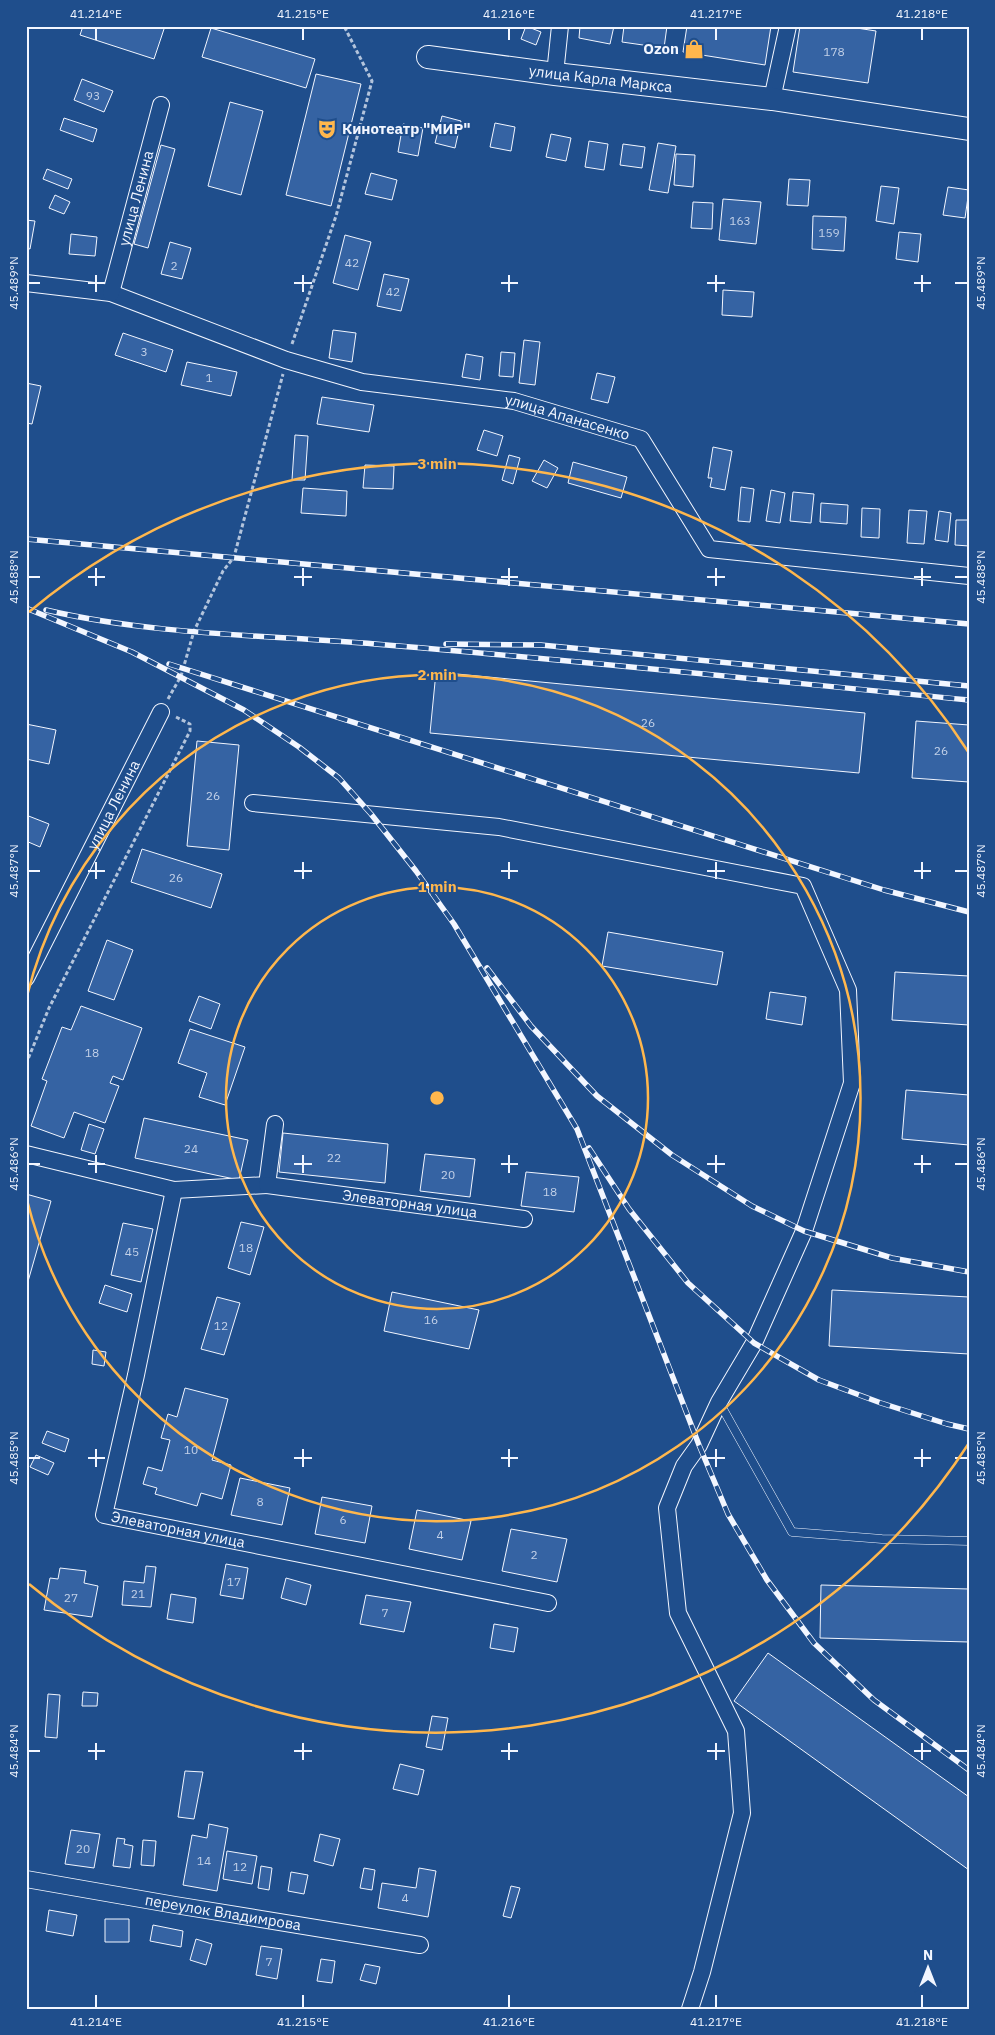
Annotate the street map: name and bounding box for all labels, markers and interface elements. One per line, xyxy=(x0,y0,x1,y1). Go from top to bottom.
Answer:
text: 41.214°E xyxy=(70,6,122,21)
text: 41.215°E xyxy=(277,6,329,21)
text: 41.216°E xyxy=(483,6,535,21)
text: 41.217°E xyxy=(690,6,742,21)
text: 41.218°E xyxy=(896,6,948,21)
shop icon: Ozon xyxy=(683,38,705,60)
place label: Ozon xyxy=(643,39,679,58)
house number: 178 xyxy=(823,44,845,59)
street label: улица Карла Маркса xyxy=(528,61,673,96)
house number: 93 xyxy=(86,88,100,103)
theatre icon: Кинотеатр "МИР" xyxy=(316,118,338,140)
place label: Кинотеатр "МИР" xyxy=(342,119,471,138)
street label: улица Ленина xyxy=(114,148,158,248)
house number: 163 xyxy=(729,213,751,228)
house number: 159 xyxy=(818,225,840,240)
house number: 42 xyxy=(345,255,359,270)
text: 45.489°N xyxy=(6,256,21,310)
text: 45.489°N xyxy=(973,256,988,310)
house number: 2 xyxy=(170,258,178,273)
house number: 42 xyxy=(386,284,400,299)
house number: 3 xyxy=(140,344,148,359)
house number: 1 xyxy=(205,370,213,385)
street label: улица Апанасенко xyxy=(504,390,632,444)
text: 3 min xyxy=(417,454,457,473)
text: 45.488°N xyxy=(6,550,21,604)
text: 45.488°N xyxy=(973,550,988,604)
text: 2 min xyxy=(417,665,457,684)
house number: 26 xyxy=(641,715,655,730)
house number: 26 xyxy=(934,743,948,758)
street label: улица Ленина xyxy=(83,757,144,853)
house number: 26 xyxy=(206,788,220,803)
text: 45.487°N xyxy=(6,844,21,898)
text: 45.487°N xyxy=(973,844,988,898)
house number: 26 xyxy=(169,870,183,885)
text: 1 min xyxy=(417,877,457,896)
house number: 18 xyxy=(85,1045,99,1060)
centre of rings xyxy=(428,1089,446,1107)
text: 45.486°N xyxy=(6,1137,21,1191)
text: 45.486°N xyxy=(973,1137,988,1191)
house number: 24 xyxy=(184,1141,198,1156)
house number: 22 xyxy=(327,1150,341,1165)
house number: 20 xyxy=(441,1167,455,1182)
house number: 18 xyxy=(543,1184,557,1199)
street label: Элеваторная улица xyxy=(341,1185,479,1222)
house number: 18 xyxy=(239,1240,253,1255)
house number: 45 xyxy=(125,1244,139,1259)
house number: 16 xyxy=(424,1312,438,1327)
house number: 12 xyxy=(214,1318,228,1333)
text: 45.485°N xyxy=(6,1431,21,1485)
text: 45.485°N xyxy=(973,1431,988,1485)
house number: 10 xyxy=(184,1442,198,1457)
house number: 8 xyxy=(256,1494,264,1509)
street label: Элеваторная улица xyxy=(110,1507,247,1552)
house number: 6 xyxy=(339,1512,347,1527)
house number: 4 xyxy=(436,1527,444,1542)
house number: 2 xyxy=(530,1547,538,1562)
house number: 17 xyxy=(227,1574,241,1589)
house number: 21 xyxy=(131,1586,145,1601)
house number: 27 xyxy=(64,1590,78,1605)
house number: 7 xyxy=(381,1605,389,1620)
text: 45.484°N xyxy=(6,1724,21,1778)
text: 45.484°N xyxy=(973,1724,988,1778)
house number: 20 xyxy=(76,1841,90,1856)
house number: 14 xyxy=(197,1853,211,1868)
house number: 12 xyxy=(233,1859,247,1874)
street label: переулок Владимрова xyxy=(144,1890,303,1934)
house number: 4 xyxy=(401,1890,409,1905)
north arrow xyxy=(902,1942,952,1992)
text: N xyxy=(923,1946,933,1964)
house number: 7 xyxy=(265,1954,273,1969)
text: 41.214°E xyxy=(70,2014,122,2029)
text: 41.215°E xyxy=(277,2014,329,2029)
text: 41.216°E xyxy=(483,2014,535,2029)
text: 41.217°E xyxy=(690,2014,742,2029)
text: 41.218°E xyxy=(896,2014,948,2029)

